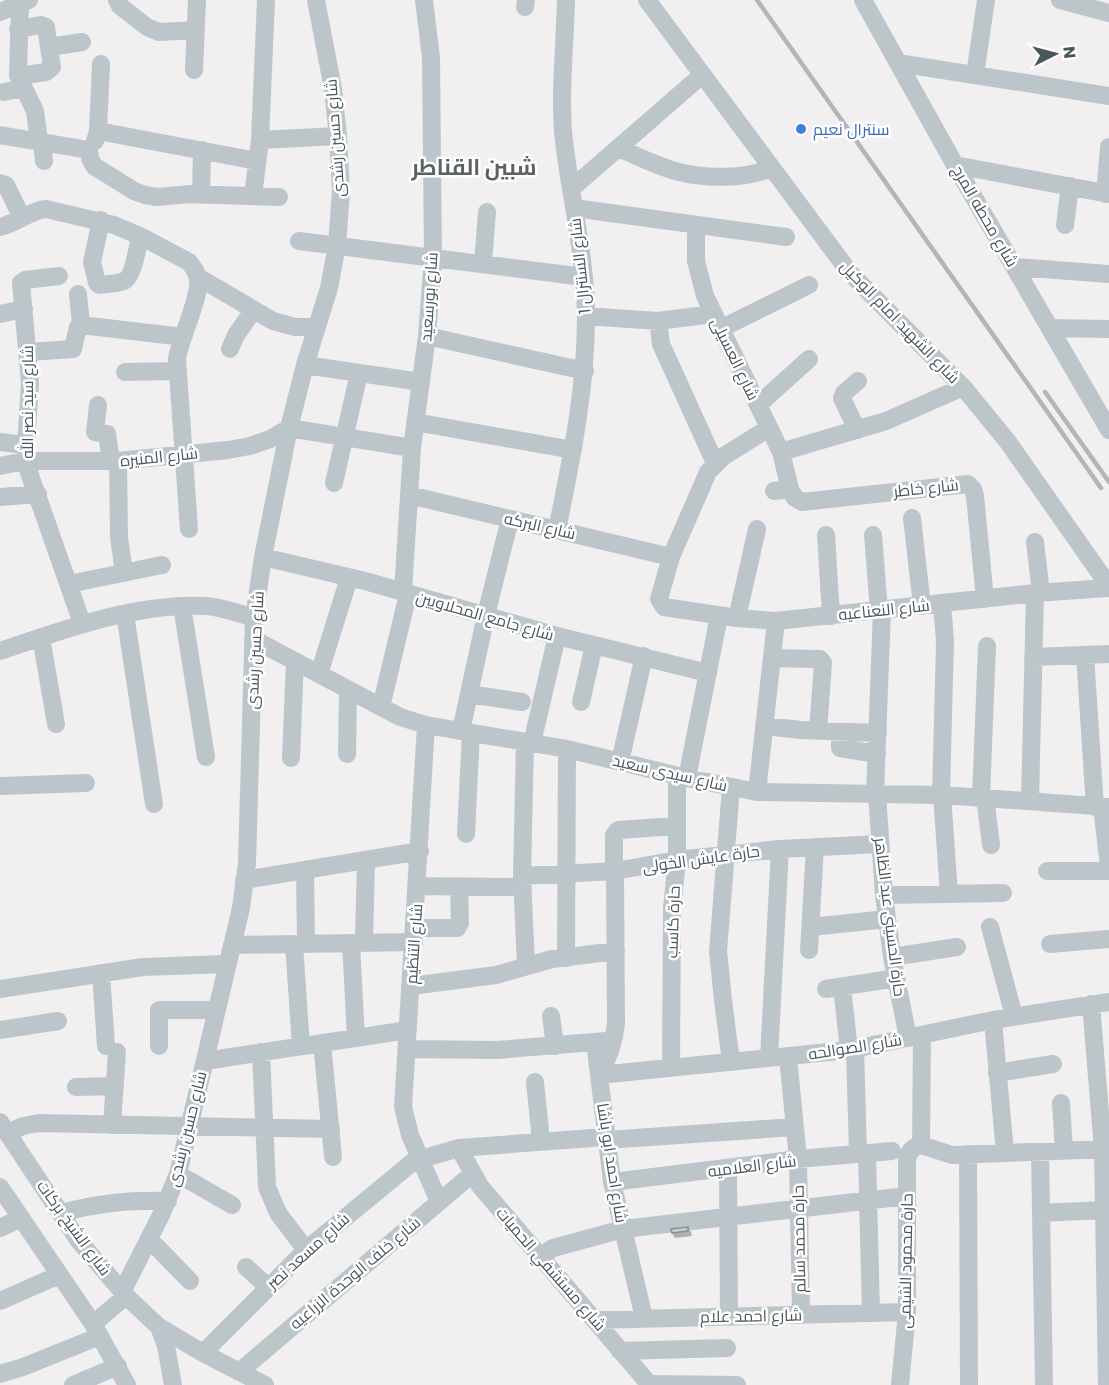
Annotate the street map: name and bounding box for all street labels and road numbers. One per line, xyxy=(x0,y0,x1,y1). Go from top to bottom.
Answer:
street label: شارع حسين رشدى xyxy=(319,78,351,198)
street label: شارع محطه المرج xyxy=(946,161,1024,271)
street label: شارع السنترال 1 xyxy=(564,217,596,315)
street label: شارع بورسعيد xyxy=(414,251,444,343)
street label: شارع الشهيد امام الوكيل xyxy=(835,255,965,389)
street label: شارع العسيلى xyxy=(705,314,765,404)
street label: شارع سيد نصر الله xyxy=(16,345,39,459)
street label: شارع المنيره xyxy=(119,441,199,473)
street label: شارع خاطر xyxy=(891,473,960,503)
street label: شارع البركه xyxy=(502,507,578,545)
street label: شارع جامع المحلاويين xyxy=(413,585,557,647)
street label: شارع حسين رشدى xyxy=(240,590,270,710)
street label: شارع النعناعيه xyxy=(837,594,931,626)
street label: شارع سيدى سعيد xyxy=(610,749,730,797)
street label: حارة الحسينى عبد الظاهر xyxy=(869,835,911,998)
street label: حارة عايش الخولى xyxy=(641,839,761,879)
street label: حارة كاسب xyxy=(660,885,686,959)
street label: شارع التنظيم xyxy=(400,903,428,985)
street label: شارع الصوالحه xyxy=(807,1028,903,1066)
street label: شارع حسين رشدى xyxy=(162,1069,212,1189)
street label: شارع احمد ابو باشا xyxy=(591,1101,633,1225)
street label: شارع العلاميه xyxy=(706,1149,798,1183)
street label: شارع الشيخ بركات xyxy=(31,1175,117,1281)
street label: حارة محمد سالم xyxy=(787,1185,811,1293)
street label: حارة محمود الشيمى xyxy=(893,1193,919,1329)
street label: شارع مستشفي الحميات xyxy=(489,1202,611,1337)
street label: شارع مسعد نصر xyxy=(261,1207,355,1295)
street label: شارع خلف الوحدة الزراعيه xyxy=(285,1211,425,1335)
street label: شارع احمد علام xyxy=(700,1304,802,1328)

